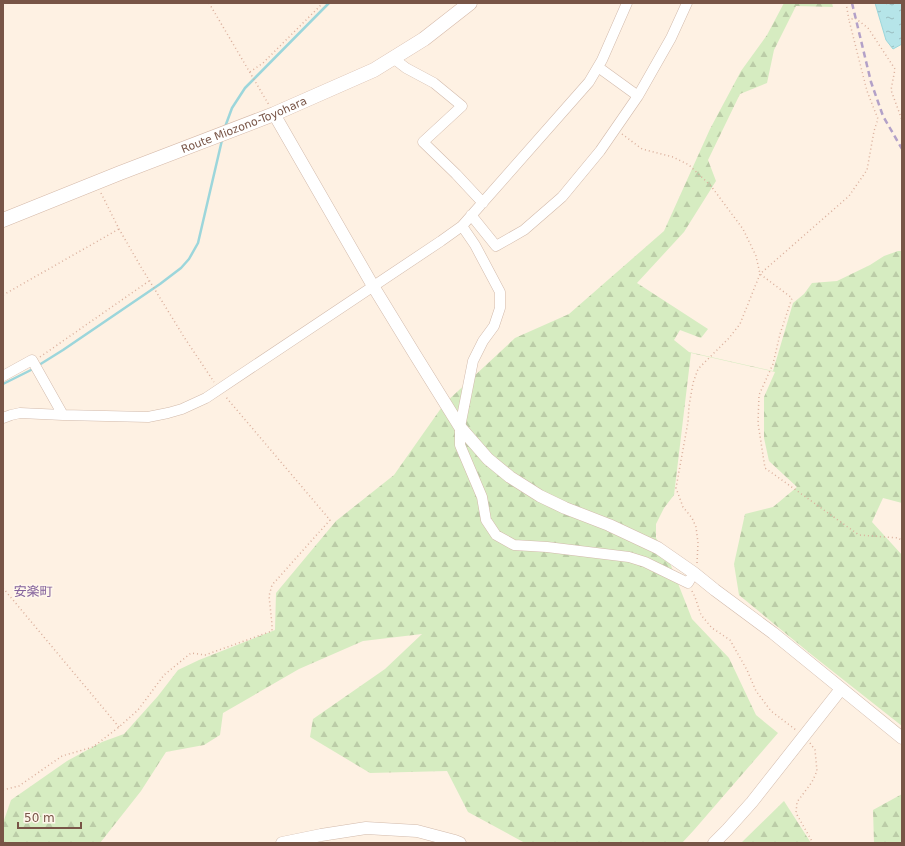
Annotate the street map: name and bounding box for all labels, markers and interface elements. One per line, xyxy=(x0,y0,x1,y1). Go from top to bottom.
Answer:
street label: Route Miozono-Toyohara xyxy=(179,94,309,155)
district label: 安楽町 xyxy=(13,584,53,599)
scale bar xyxy=(18,804,81,830)
text: 50 m xyxy=(24,811,55,825)

